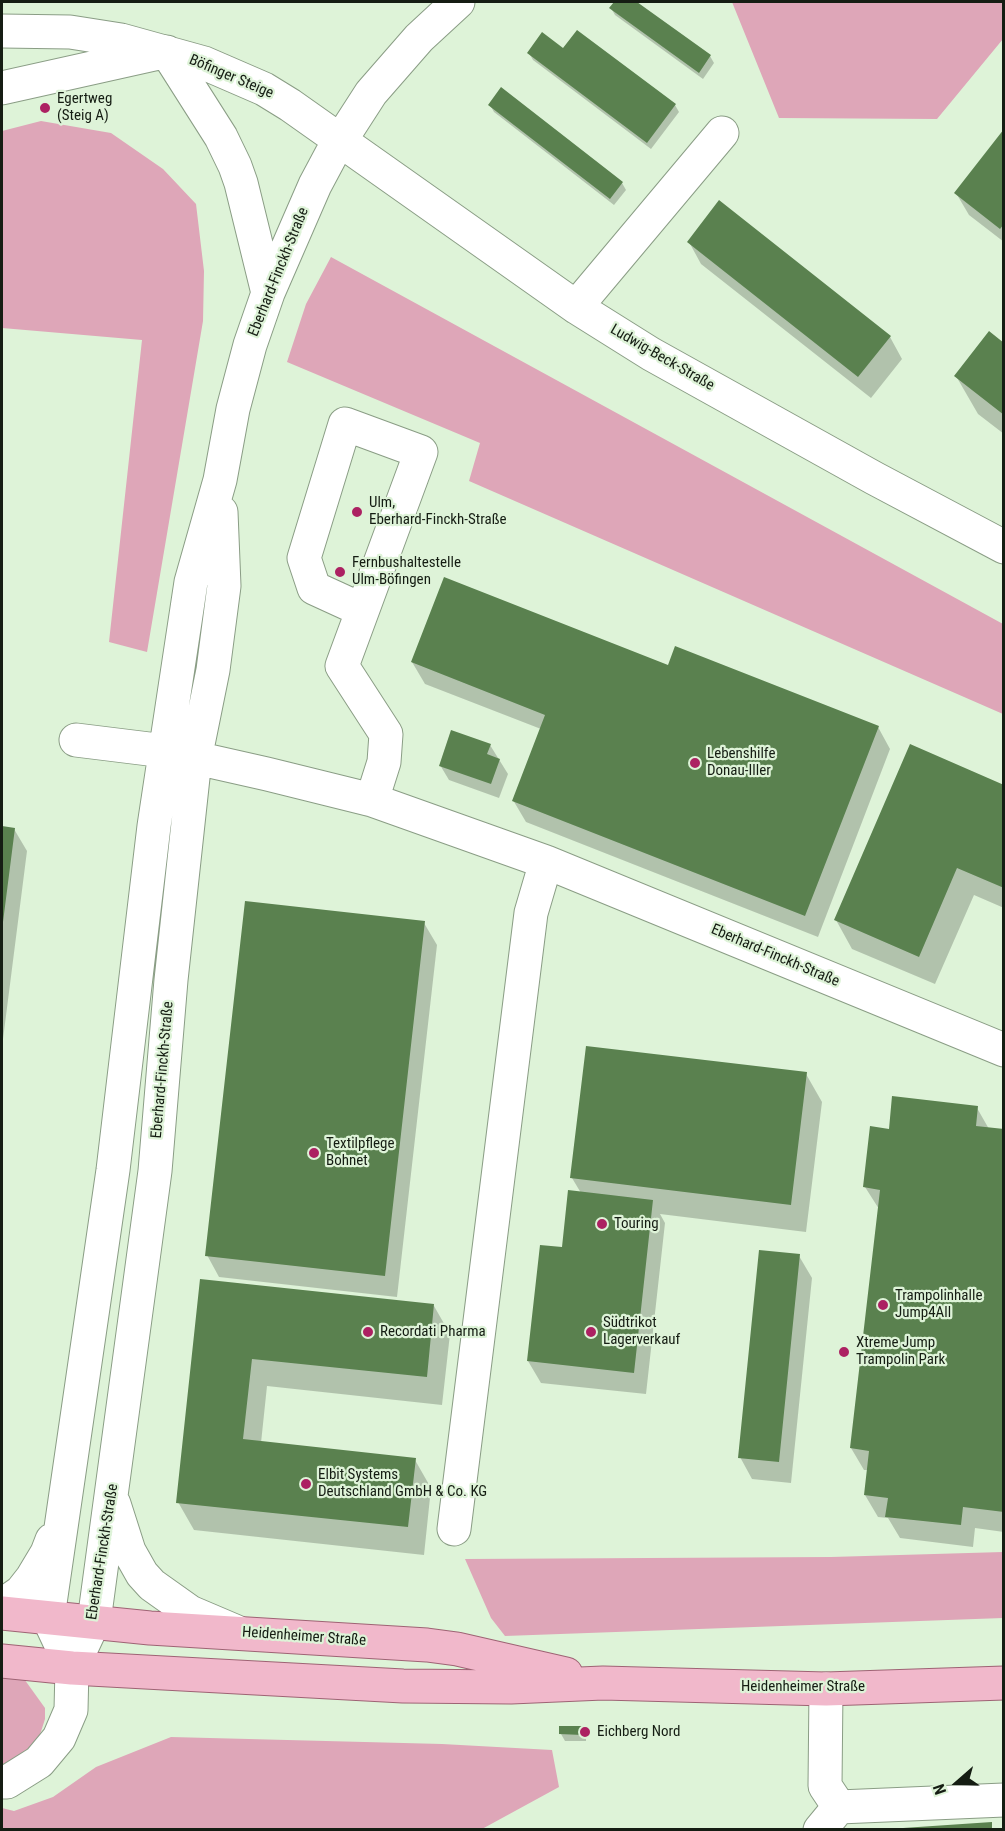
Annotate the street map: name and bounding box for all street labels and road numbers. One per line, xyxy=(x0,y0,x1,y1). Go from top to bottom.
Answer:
street label: Böfinger Steige xyxy=(186,51,276,103)
street label: Eberhard-Finckh-Straße xyxy=(245,205,313,339)
street label: Ludwig-Beck-Straße xyxy=(607,321,717,395)
street label: Eberhard-Finckh-Straße xyxy=(708,921,842,991)
street label: Eberhard-Finckh-Straße xyxy=(148,1001,178,1139)
street label: Eberhard-Finckh-Straße xyxy=(83,1483,123,1621)
street label: Heidenheimer Straße xyxy=(241,1624,367,1650)
street label: Heidenheimer Straße xyxy=(741,1678,865,1696)

